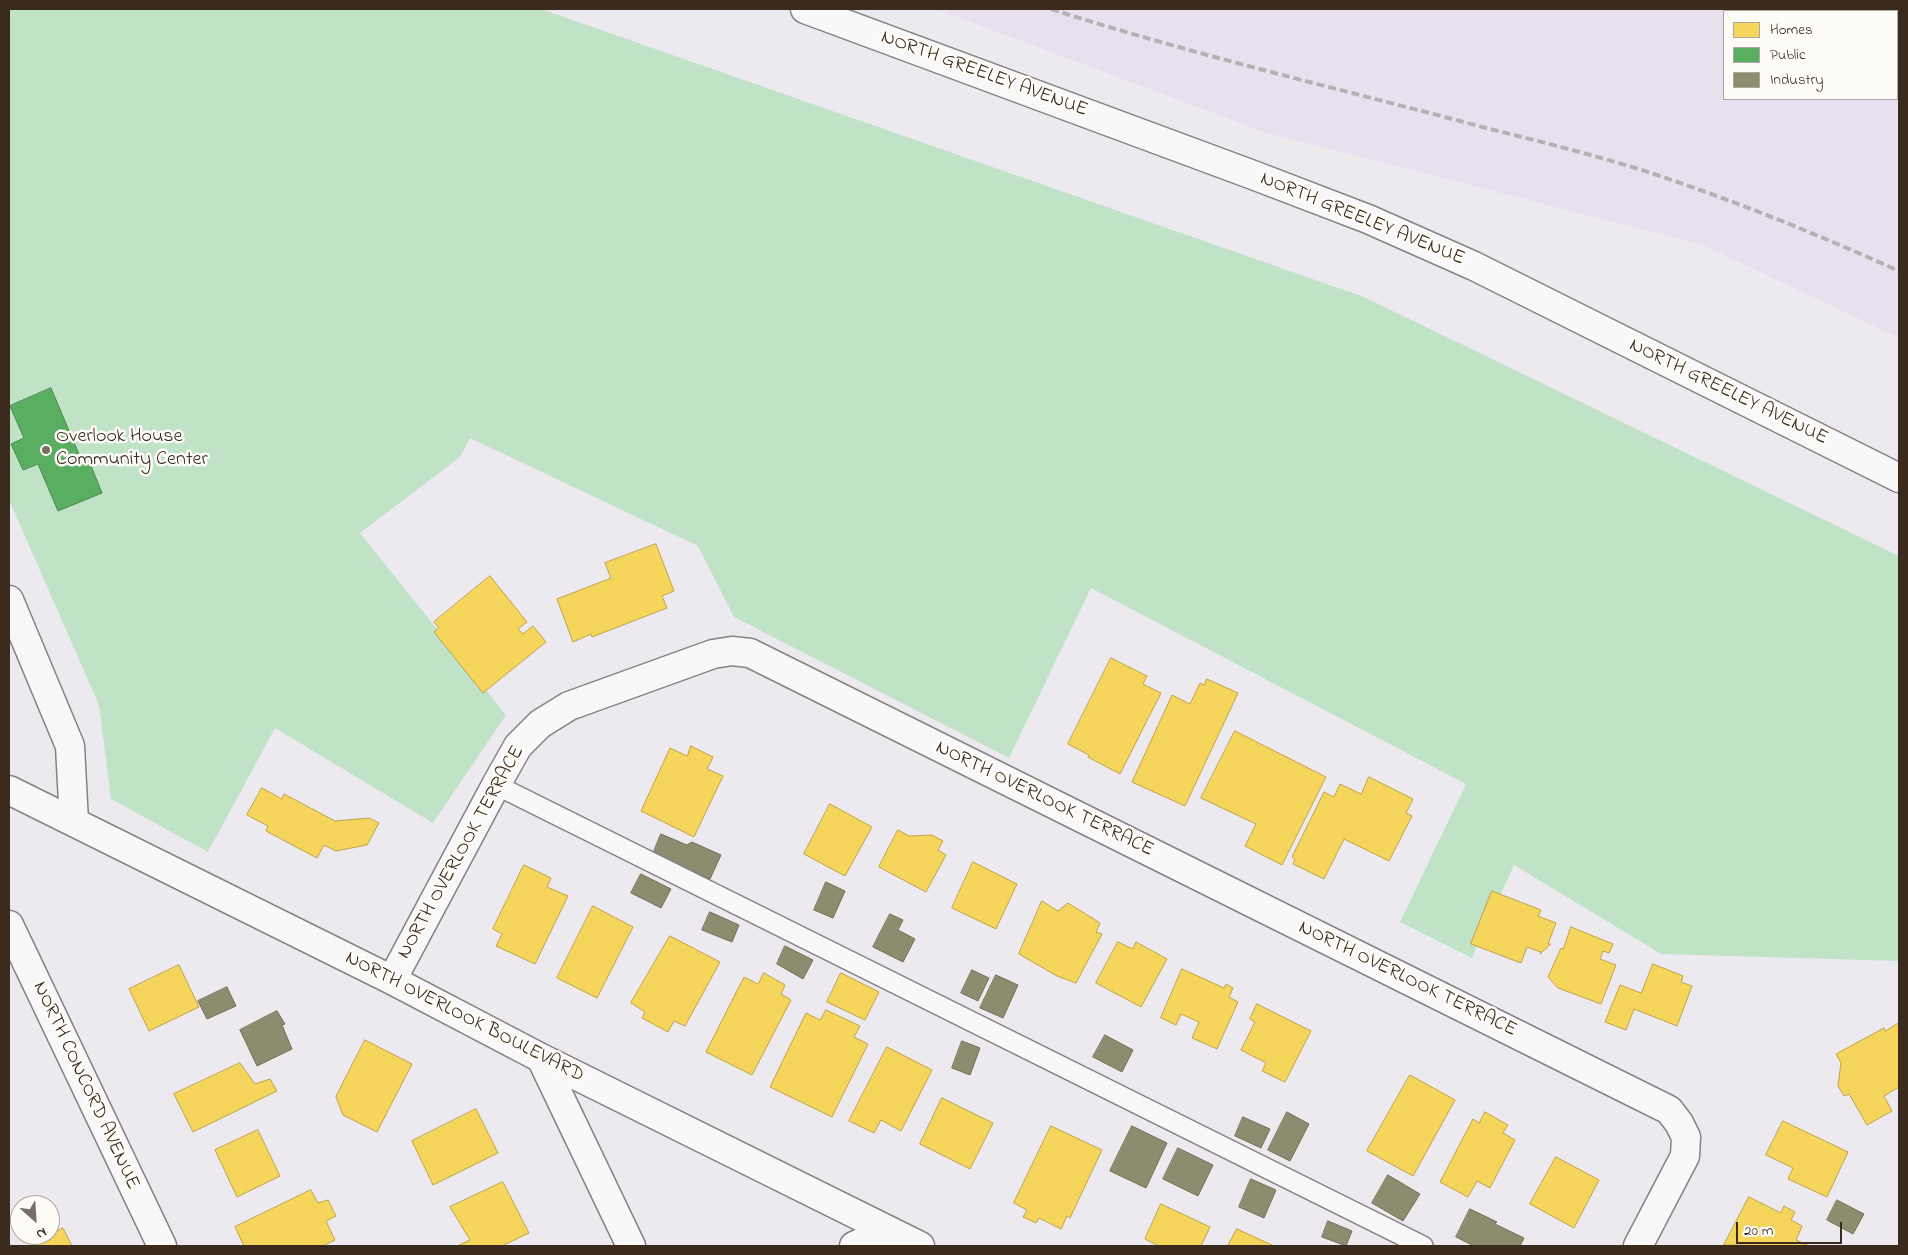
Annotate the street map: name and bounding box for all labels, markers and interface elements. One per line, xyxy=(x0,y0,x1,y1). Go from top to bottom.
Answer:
legend xyxy=(1723,10,1898,100)
text: Homes xyxy=(1770,19,1813,41)
street label: NORTH GREELEY AVENUE xyxy=(877,26,1091,124)
text: Public xyxy=(1770,44,1806,66)
text: Industry xyxy=(1770,69,1824,91)
street label: NORTH GREELEY AVENUE xyxy=(1256,168,1468,272)
street label: NORTH GREELEY AVENUE xyxy=(1625,334,1831,452)
place label: Overlook House Community Center xyxy=(56,426,208,473)
marker: Overlook House Community Center xyxy=(40,444,52,456)
street label: NORTH OVERLOOK TERRACE xyxy=(931,737,1157,863)
street label: NORTH OVERLOOK TERRACE xyxy=(393,742,531,964)
street label: NORTH OVERLOOK TERRACE xyxy=(1294,917,1520,1043)
street label: NORTH OVERLOOK BOULEVARD xyxy=(341,947,587,1089)
street label: NORTH CONCORD AVENUE xyxy=(26,978,144,1194)
north arrow xyxy=(10,1195,60,1245)
scale bar xyxy=(1738,1212,1844,1244)
text: 20 m xyxy=(1744,1220,1773,1242)
text: N xyxy=(33,1222,50,1245)

